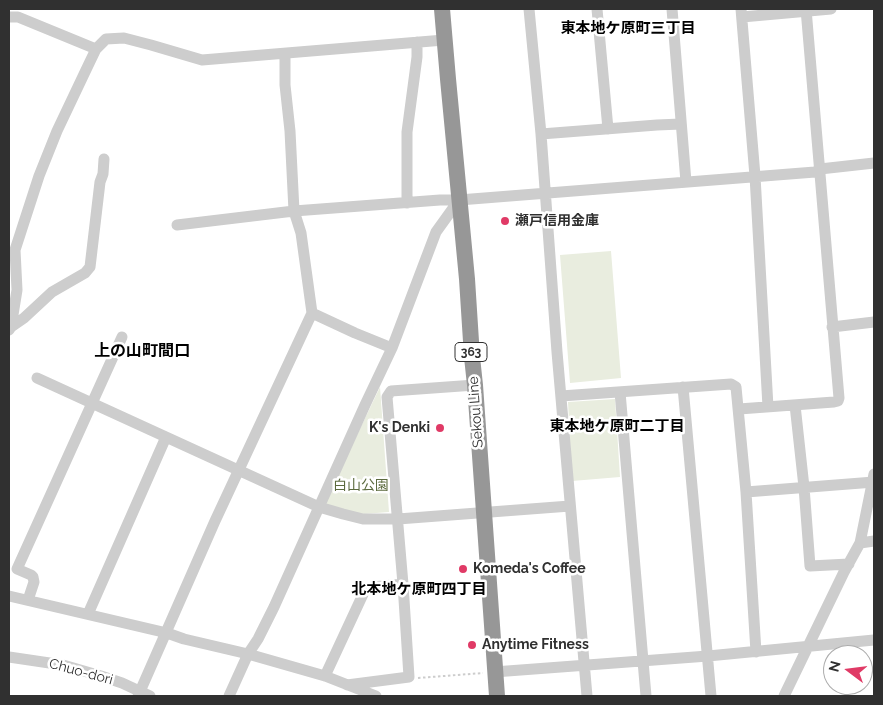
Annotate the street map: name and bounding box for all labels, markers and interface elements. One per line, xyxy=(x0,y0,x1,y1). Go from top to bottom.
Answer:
district label: 東本地ケ原町三丁目 xyxy=(561,19,695,37)
place label: 瀬戸信用金庫 xyxy=(515,213,599,229)
marker: 瀬戸信用金庫 xyxy=(499,215,511,227)
district label: 上の山町間口 xyxy=(94,341,190,361)
road number: 363 xyxy=(455,342,487,362)
street label: Sekou Line xyxy=(465,376,487,448)
district label: 東本地ケ原町二丁目 xyxy=(550,417,684,435)
place label: K's Denki xyxy=(369,420,430,436)
marker: K's Denki xyxy=(434,422,446,434)
park label: 白山公園 xyxy=(333,478,389,494)
place label: Komeda's Coffee xyxy=(473,561,586,577)
marker: Komeda's Coffee xyxy=(457,563,469,575)
district label: 北本地ケ原町四丁目 xyxy=(352,580,486,598)
place label: Anytime Fitness xyxy=(482,637,589,653)
marker: Anytime Fitness xyxy=(466,639,478,651)
north arrow xyxy=(823,645,873,695)
street label: Chuo-dori xyxy=(47,655,115,689)
text: N xyxy=(825,659,844,674)

